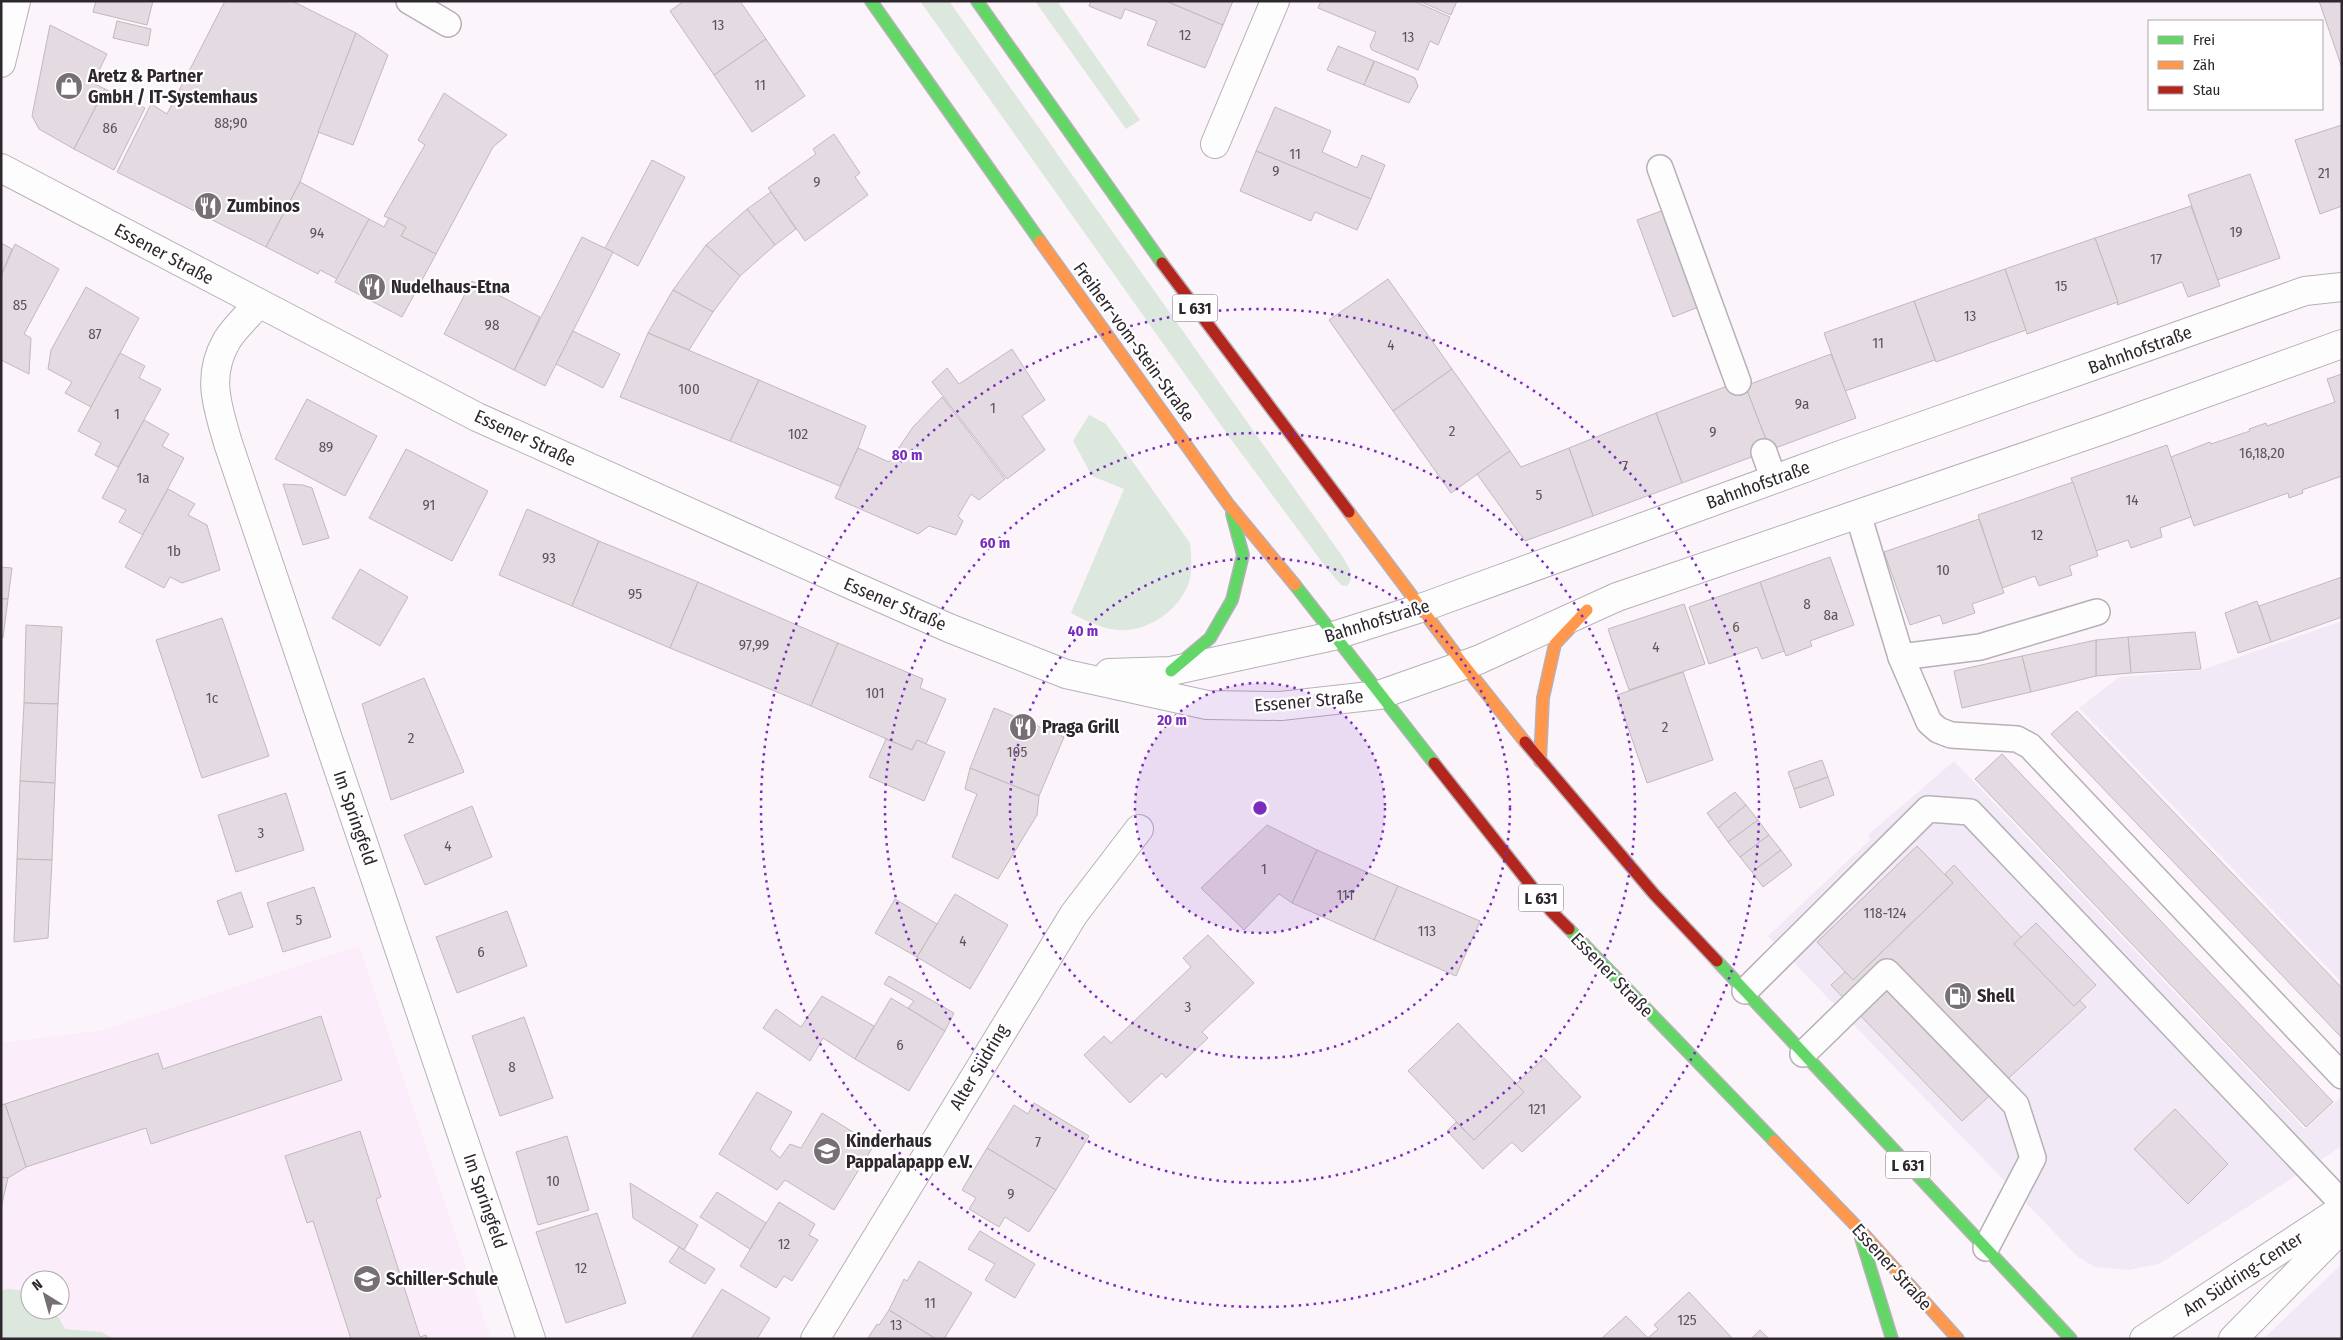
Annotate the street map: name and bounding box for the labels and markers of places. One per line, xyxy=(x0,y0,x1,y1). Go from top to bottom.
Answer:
place label: Aretz & Partner GmbH / IT-Systemhaus xyxy=(87,65,258,108)
shop icon: Aretz & Partner GmbH / IT-Systemhaus xyxy=(54,71,84,101)
restaurant icon: Zumbinos xyxy=(193,191,223,221)
place label: Zumbinos xyxy=(227,195,300,217)
restaurant icon: Nudelhaus-Etna xyxy=(357,272,387,302)
place label: Nudelhaus-Etna xyxy=(391,276,510,298)
restaurant icon: Praga Grill xyxy=(1008,712,1038,742)
place label: Praga Grill xyxy=(1042,716,1119,738)
centre of rings xyxy=(1251,799,1269,817)
fuel station icon: Shell xyxy=(1943,981,1973,1011)
place label: Shell xyxy=(1977,985,2015,1007)
place label: Kinderhaus Pappalapapp e.V. xyxy=(846,1130,973,1173)
school or university icon: Kinderhaus Pappalapapp e.V. xyxy=(812,1136,842,1166)
school or university icon: Schiller-Schule xyxy=(352,1264,382,1294)
place label: Schiller-Schule xyxy=(386,1268,498,1290)

